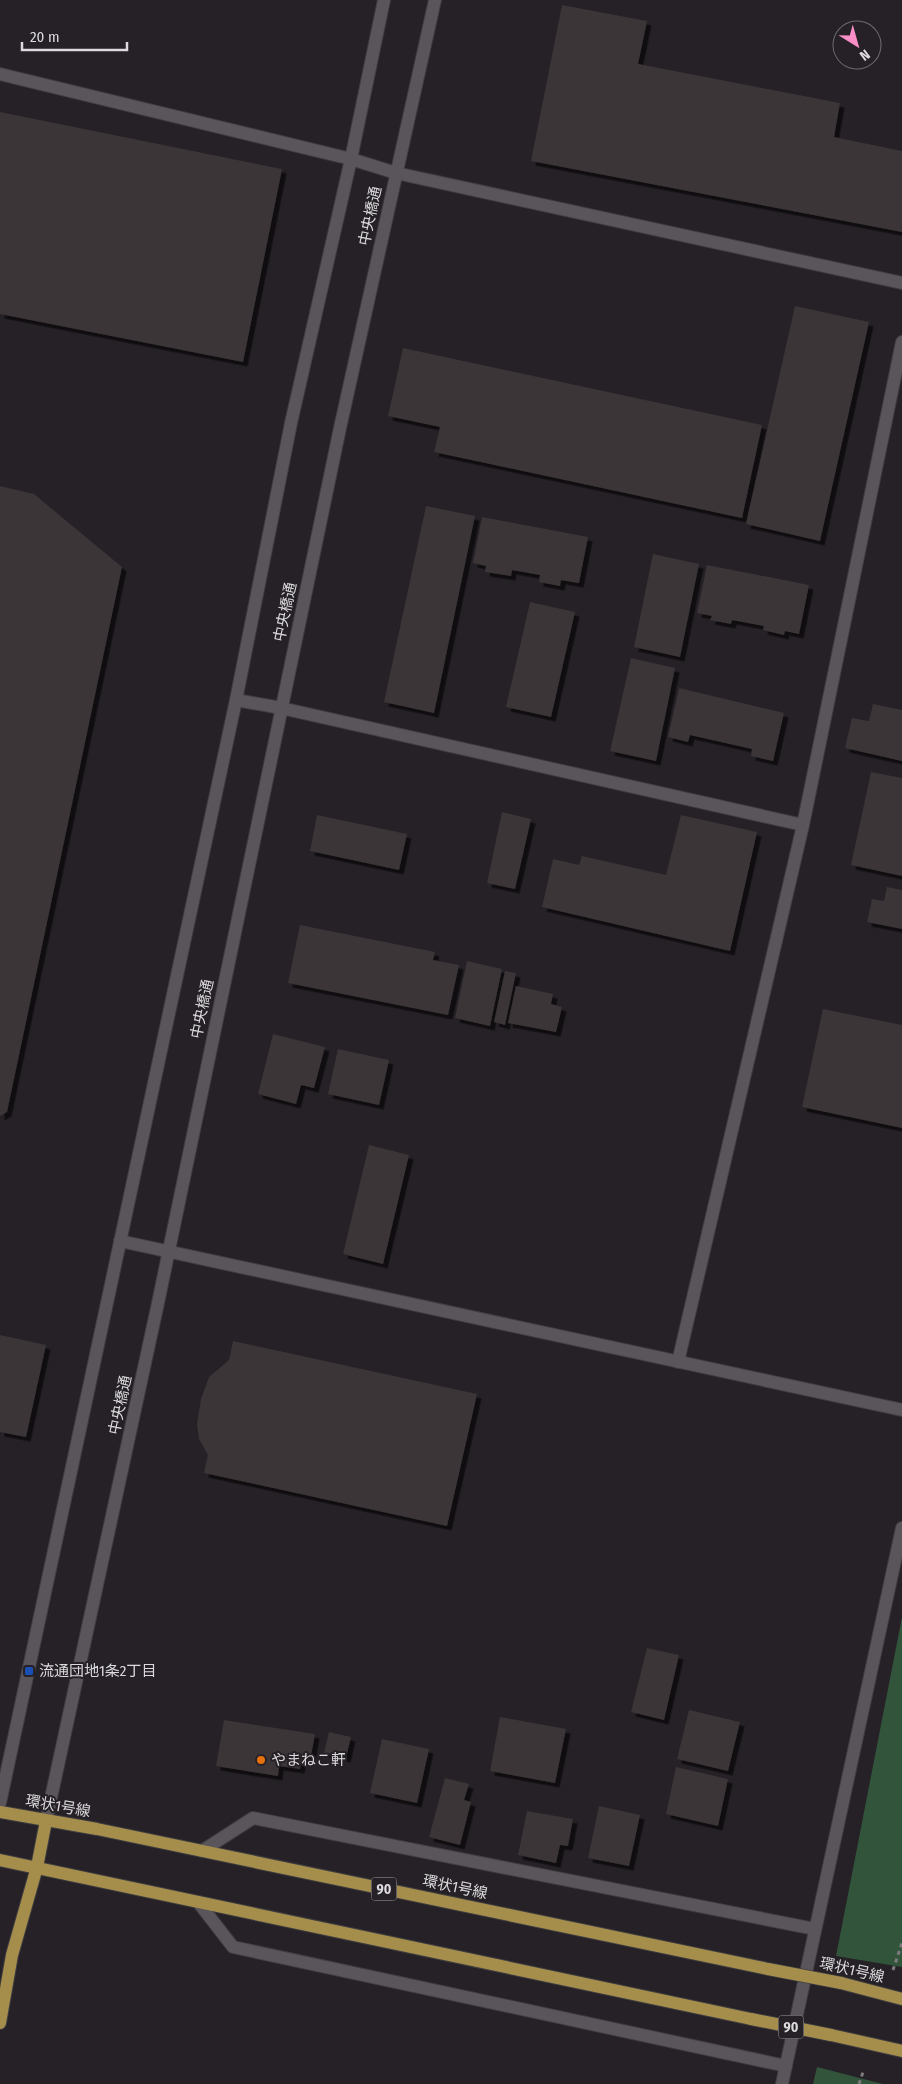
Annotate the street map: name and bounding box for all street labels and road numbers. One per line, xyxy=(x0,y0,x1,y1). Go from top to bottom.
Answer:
street label: 中央橋通 xyxy=(355,185,385,247)
street label: 中央橋通 xyxy=(270,581,300,643)
street label: 中央橋通 xyxy=(187,978,217,1040)
street label: 中央橋通 xyxy=(105,1374,135,1436)
street label: 環状1号線 xyxy=(24,1791,92,1821)
street label: 環状1号線 xyxy=(421,1871,489,1903)
road number: 90 xyxy=(372,1878,396,1900)
street label: 環状1号線 xyxy=(818,1954,886,1986)
road number: 90 xyxy=(778,2015,804,2038)

